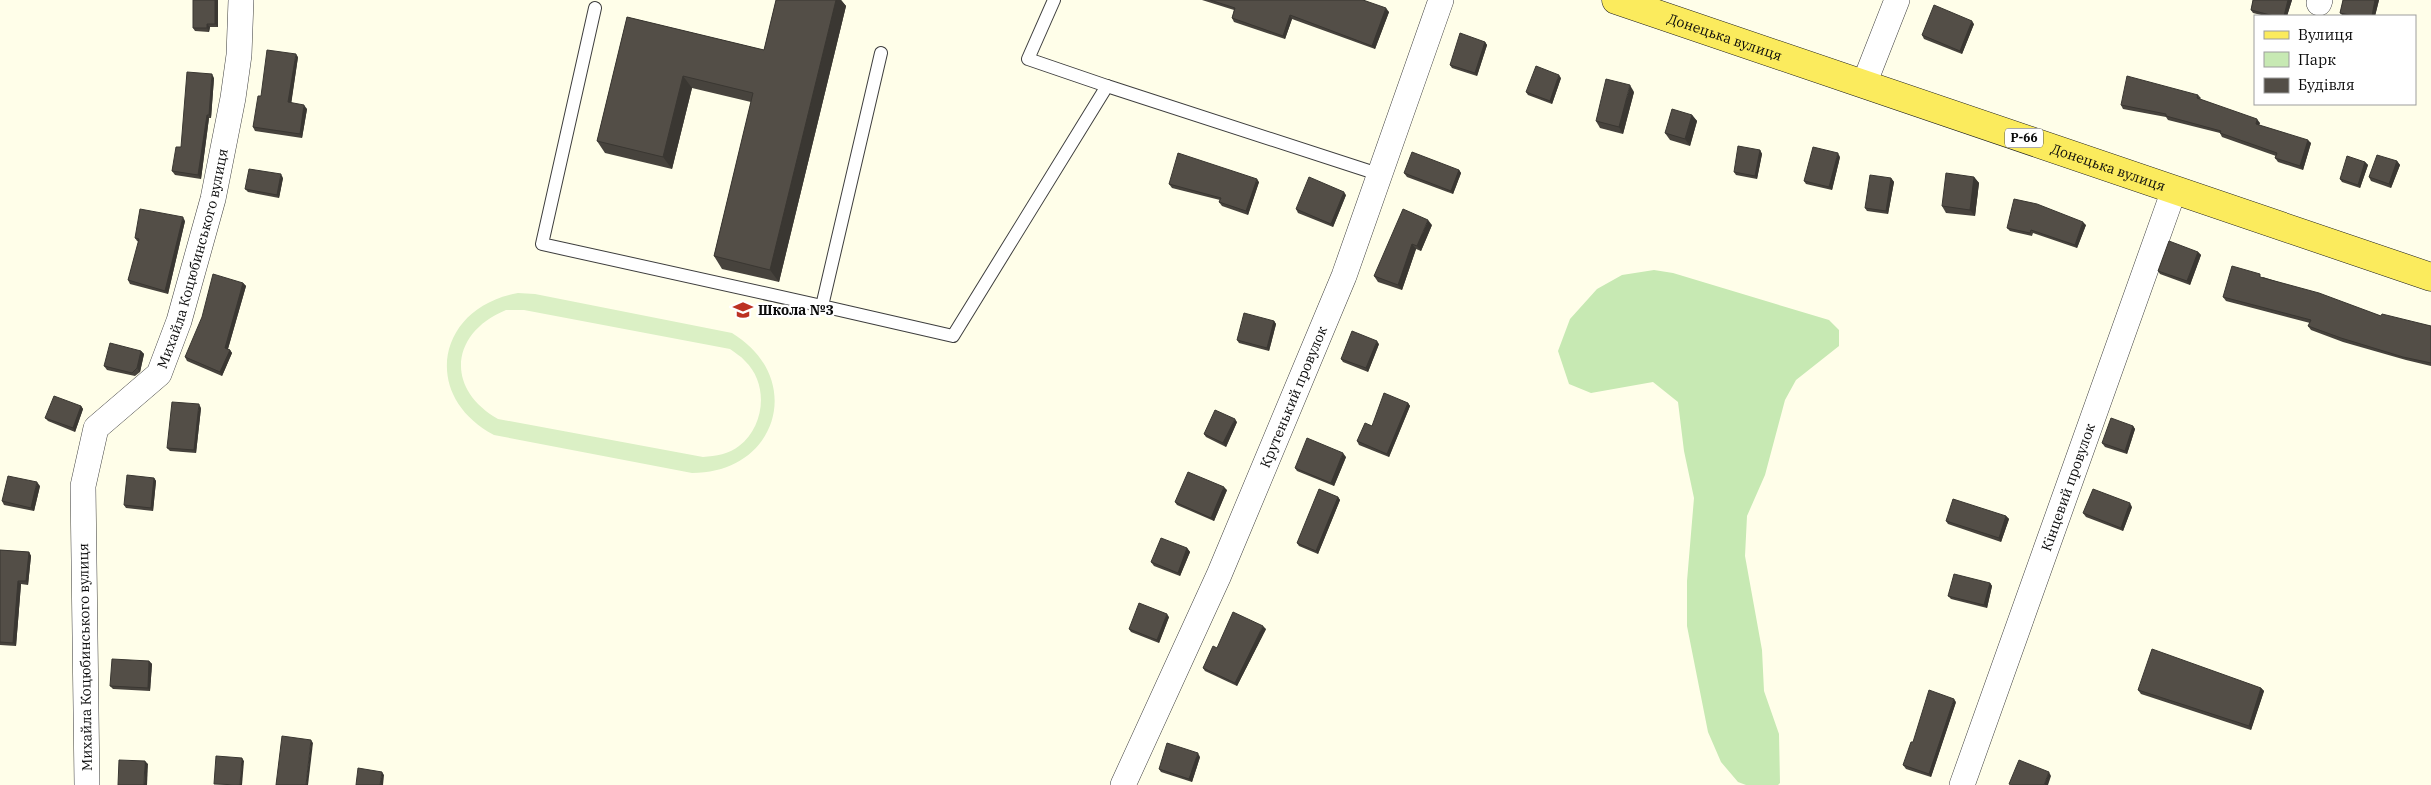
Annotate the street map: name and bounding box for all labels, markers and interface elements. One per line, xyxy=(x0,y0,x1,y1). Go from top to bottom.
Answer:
street label: Донецька вулиця xyxy=(1665,9,1784,65)
legend xyxy=(2254,15,2416,105)
text: Вулиця xyxy=(2298,25,2353,44)
text: Парк xyxy=(2298,50,2336,69)
text: Будівля xyxy=(2298,75,2355,94)
road number: Р-66 xyxy=(2005,128,2043,148)
street label: Донецька вулиця xyxy=(2049,140,2168,195)
street label: Михайла Коцюбинського вулиця xyxy=(153,147,232,371)
school or university icon: Школа №3 xyxy=(732,299,754,321)
place label: Школа №3 xyxy=(758,301,834,319)
street label: Крутенький провулок xyxy=(1256,323,1331,470)
street label: Кінцевий провулок xyxy=(2037,421,2099,554)
street label: Михайла Коцюбинського вулиця xyxy=(74,543,96,771)

